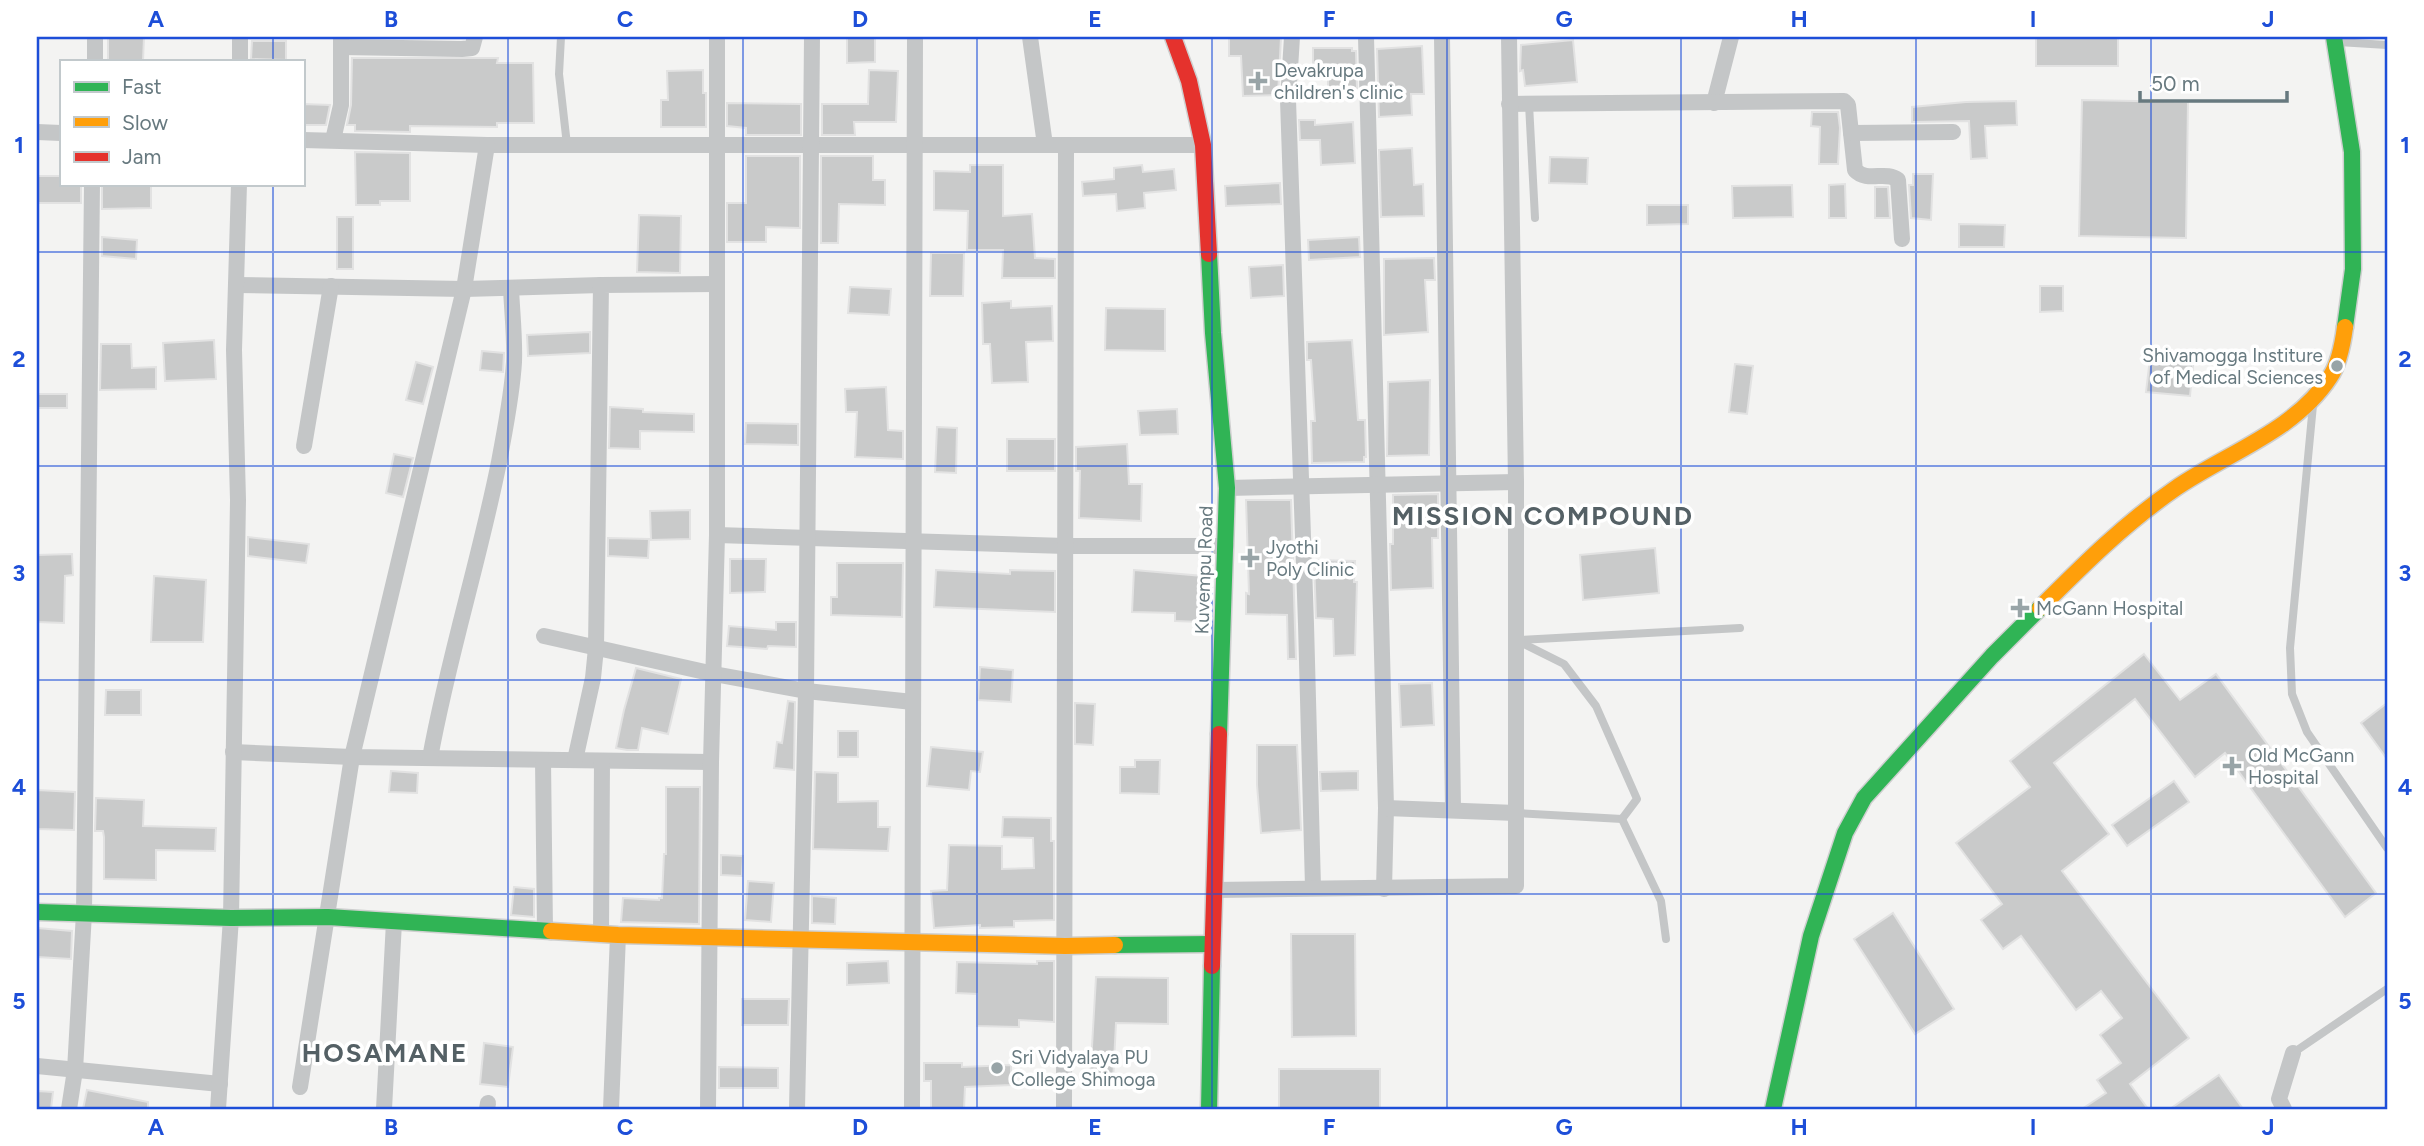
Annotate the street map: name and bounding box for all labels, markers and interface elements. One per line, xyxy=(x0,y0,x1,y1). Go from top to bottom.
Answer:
text: A xyxy=(148,5,165,33)
text: B xyxy=(384,5,398,33)
text: C xyxy=(617,5,634,33)
text: D xyxy=(852,5,868,33)
text: E xyxy=(1088,5,1102,33)
text: F xyxy=(1323,5,1336,33)
text: G xyxy=(1555,5,1573,33)
text: H xyxy=(1790,5,1808,33)
text: I xyxy=(2030,5,2036,33)
text: J xyxy=(2262,5,2274,33)
place label: Devakrupa children's clinic xyxy=(1274,59,1404,104)
legend xyxy=(60,60,304,186)
scale bar xyxy=(2140,60,2288,104)
marker: Devakrupa children's clinic xyxy=(1248,71,1268,91)
text: 50 m xyxy=(2151,71,2200,96)
text: Fast xyxy=(122,74,162,99)
text: Slow xyxy=(122,110,168,135)
text: 1 xyxy=(14,131,24,159)
text: 1 xyxy=(2400,131,2410,159)
text: Jam xyxy=(122,144,161,169)
place label: Shivamogga Institure of Medical Sciences xyxy=(2142,344,2323,389)
text: 2 xyxy=(12,345,26,373)
text: 2 xyxy=(2398,345,2412,373)
marker: Shivamogga Institure of Medical Sciences xyxy=(2329,358,2345,374)
district label: MISSION COMPOUND xyxy=(1392,500,1694,532)
street label: Kuvempu Road xyxy=(1190,505,1218,635)
place label: Jyothi Poly Clinic xyxy=(1266,536,1354,581)
marker: Jyothi Poly Clinic xyxy=(1240,548,1260,568)
text: 3 xyxy=(13,559,25,587)
text: 3 xyxy=(2399,559,2411,587)
place label: McGann Hospital xyxy=(2036,597,2183,620)
marker: McGann Hospital xyxy=(2010,598,2030,618)
place label: Old McGann Hospital xyxy=(2248,744,2354,789)
marker: Old McGann Hospital xyxy=(2222,756,2242,776)
text: 4 xyxy=(12,773,26,801)
text: 4 xyxy=(2398,773,2412,801)
text: 5 xyxy=(12,987,26,1015)
text: 5 xyxy=(2398,987,2412,1015)
district label: HOSAMANE xyxy=(302,1037,468,1069)
place label: Sri Vidyalaya PU College Shimoga xyxy=(1011,1046,1155,1091)
marker: Sri Vidyalaya PU College Shimoga xyxy=(989,1060,1005,1076)
text: A xyxy=(148,1113,165,1141)
text: B xyxy=(384,1113,398,1141)
text: C xyxy=(617,1113,634,1141)
text: D xyxy=(852,1113,868,1141)
text: E xyxy=(1088,1113,1102,1141)
text: F xyxy=(1323,1113,1336,1141)
text: G xyxy=(1555,1113,1573,1141)
text: H xyxy=(1790,1113,1808,1141)
text: I xyxy=(2030,1113,2036,1141)
text: J xyxy=(2262,1113,2274,1141)

